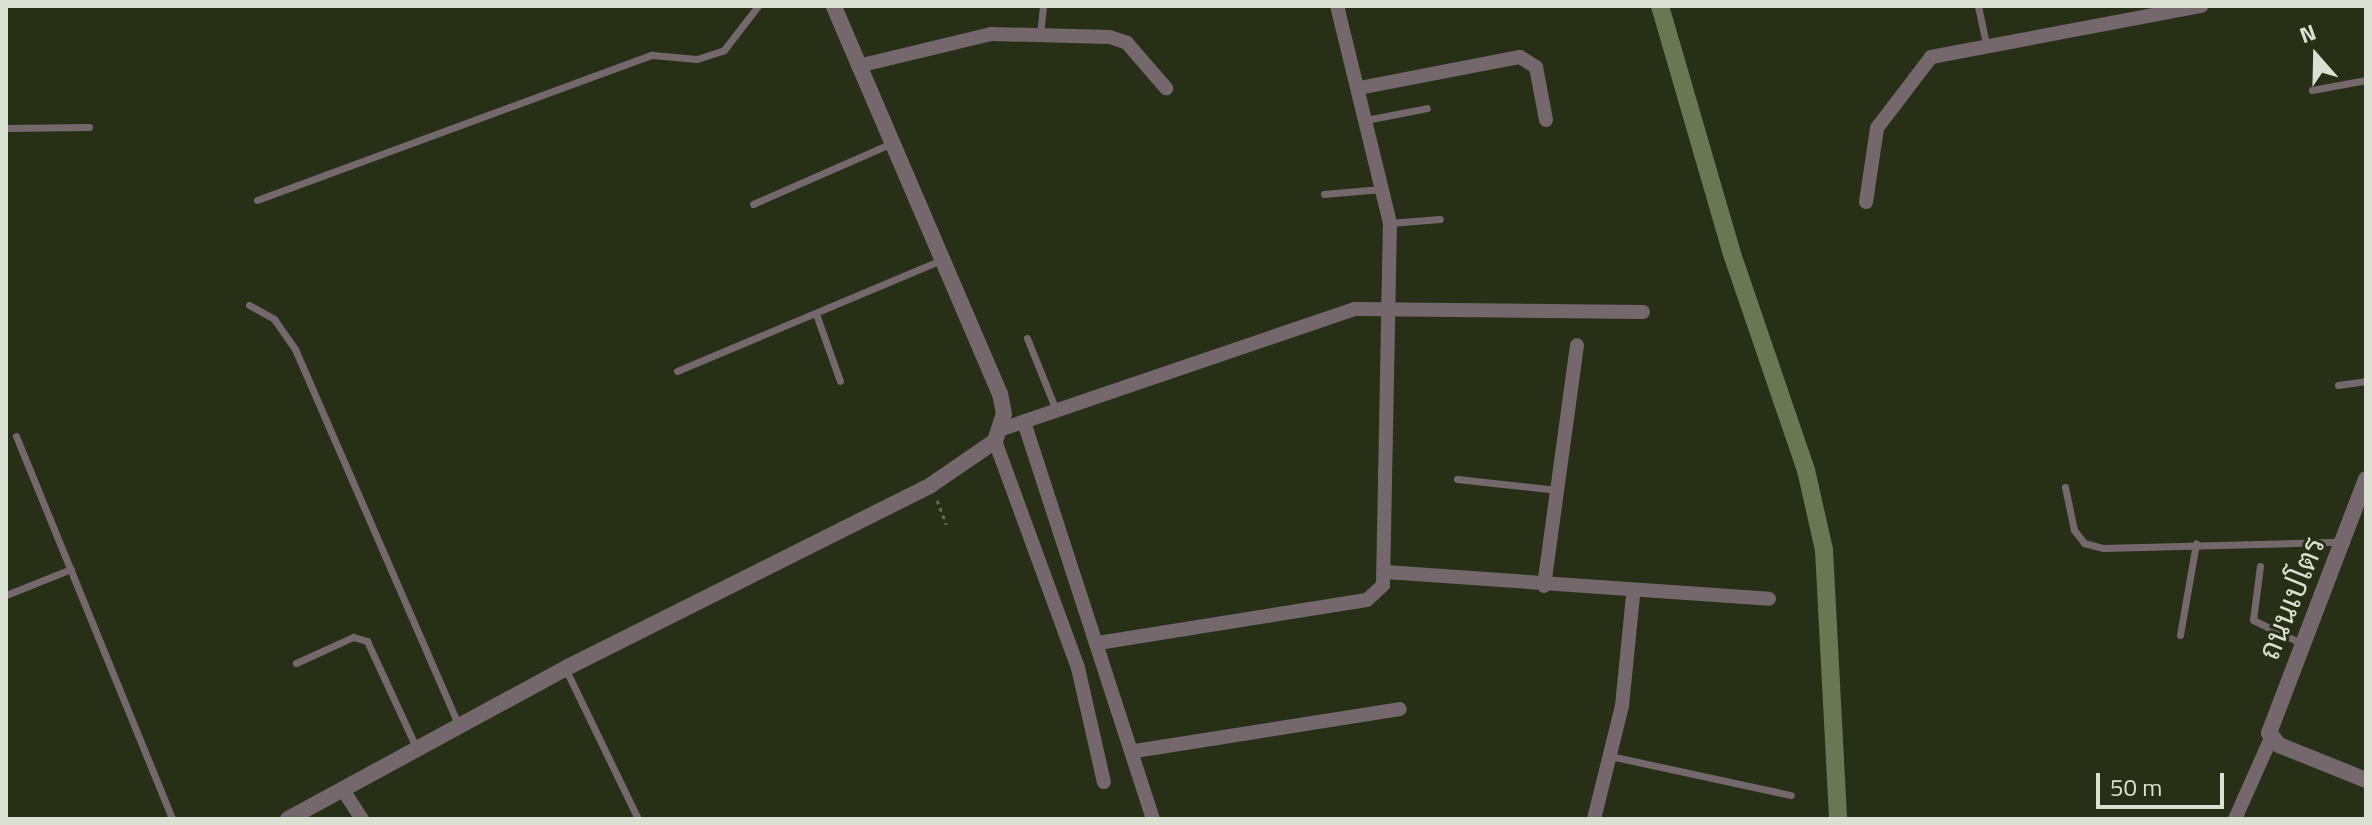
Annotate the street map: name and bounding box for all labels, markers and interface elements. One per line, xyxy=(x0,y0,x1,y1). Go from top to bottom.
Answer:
text: N xyxy=(2295,15,2321,52)
north arrow xyxy=(2276,16,2356,96)
street label: ถนนเปโตร xyxy=(2250,532,2332,664)
scale bar xyxy=(2100,757,2228,807)
text: 50 m xyxy=(2110,769,2162,805)

